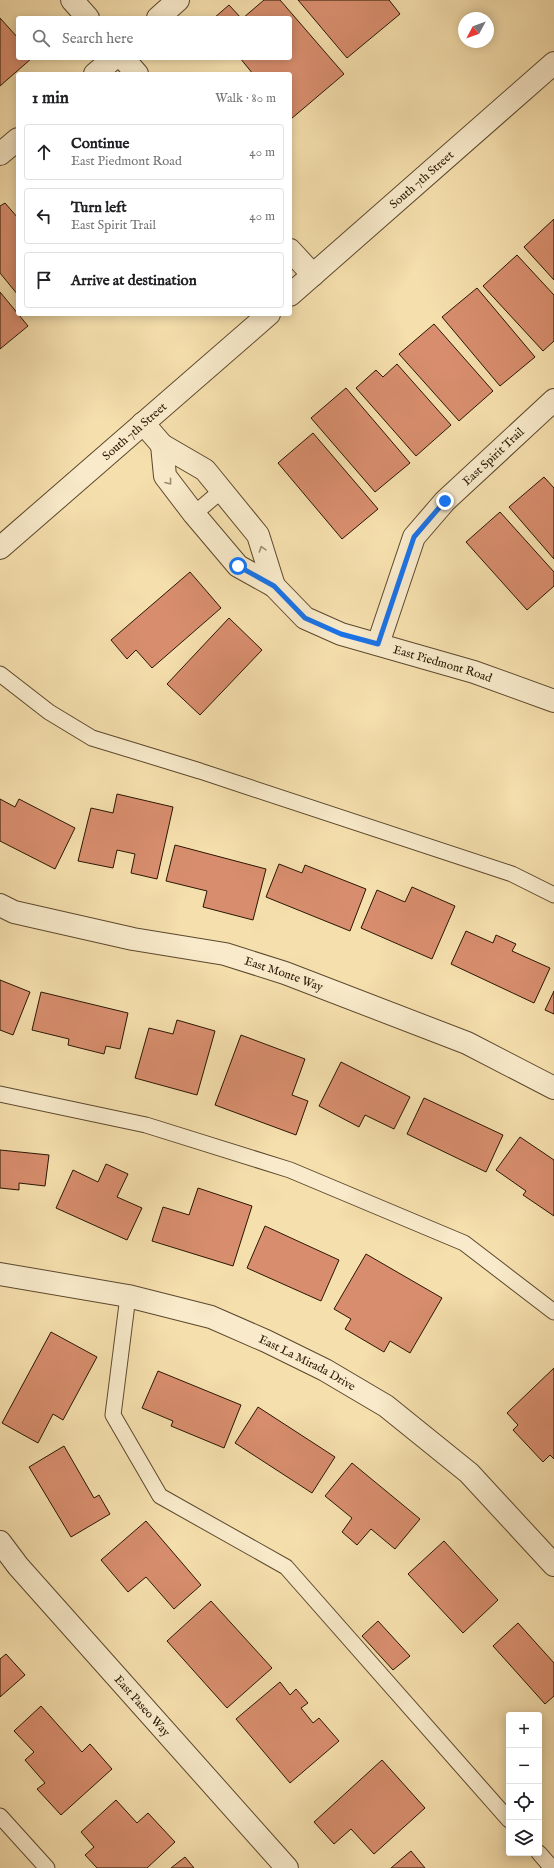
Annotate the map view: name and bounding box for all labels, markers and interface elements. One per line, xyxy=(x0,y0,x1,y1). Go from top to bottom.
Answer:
north arrow xyxy=(458,12,494,48)
search box xyxy=(16,16,292,60)
icon: search xyxy=(30,27,52,49)
text: Search here xyxy=(62,29,133,48)
text: 1 min xyxy=(32,88,69,109)
text: Walk · 80 m xyxy=(215,90,276,107)
text: Continue xyxy=(71,134,129,153)
icon: ahead xyxy=(33,141,55,163)
text: 40 m xyxy=(249,144,275,161)
street label: South 7th Street xyxy=(386,147,457,212)
text: East Piedmont Road xyxy=(71,153,182,170)
text: Turn left xyxy=(71,198,127,217)
icon: left xyxy=(33,205,55,227)
text: 40 m xyxy=(249,208,275,225)
text: East Spirit Trail xyxy=(71,217,156,234)
icon: arrive xyxy=(33,269,55,291)
text: Arrive at destination xyxy=(71,271,197,290)
street label: South 7th Street xyxy=(99,399,170,463)
street label: East Spirit Trail xyxy=(459,424,528,489)
one-way arrow xyxy=(165,478,172,485)
route end xyxy=(436,492,454,510)
one-way arrow xyxy=(258,545,267,552)
route start xyxy=(229,557,247,575)
street label: East Piedmont Road xyxy=(391,642,495,686)
street label: East Monte Way xyxy=(243,953,325,995)
street label: East La Mirada Drive xyxy=(257,1331,359,1394)
street label: East Paseo Way xyxy=(111,1672,174,1739)
map controls xyxy=(506,1712,542,1856)
button: + xyxy=(506,1712,542,1748)
button: − xyxy=(506,1748,542,1784)
button: locate xyxy=(506,1784,542,1820)
button: layers xyxy=(506,1820,542,1856)

